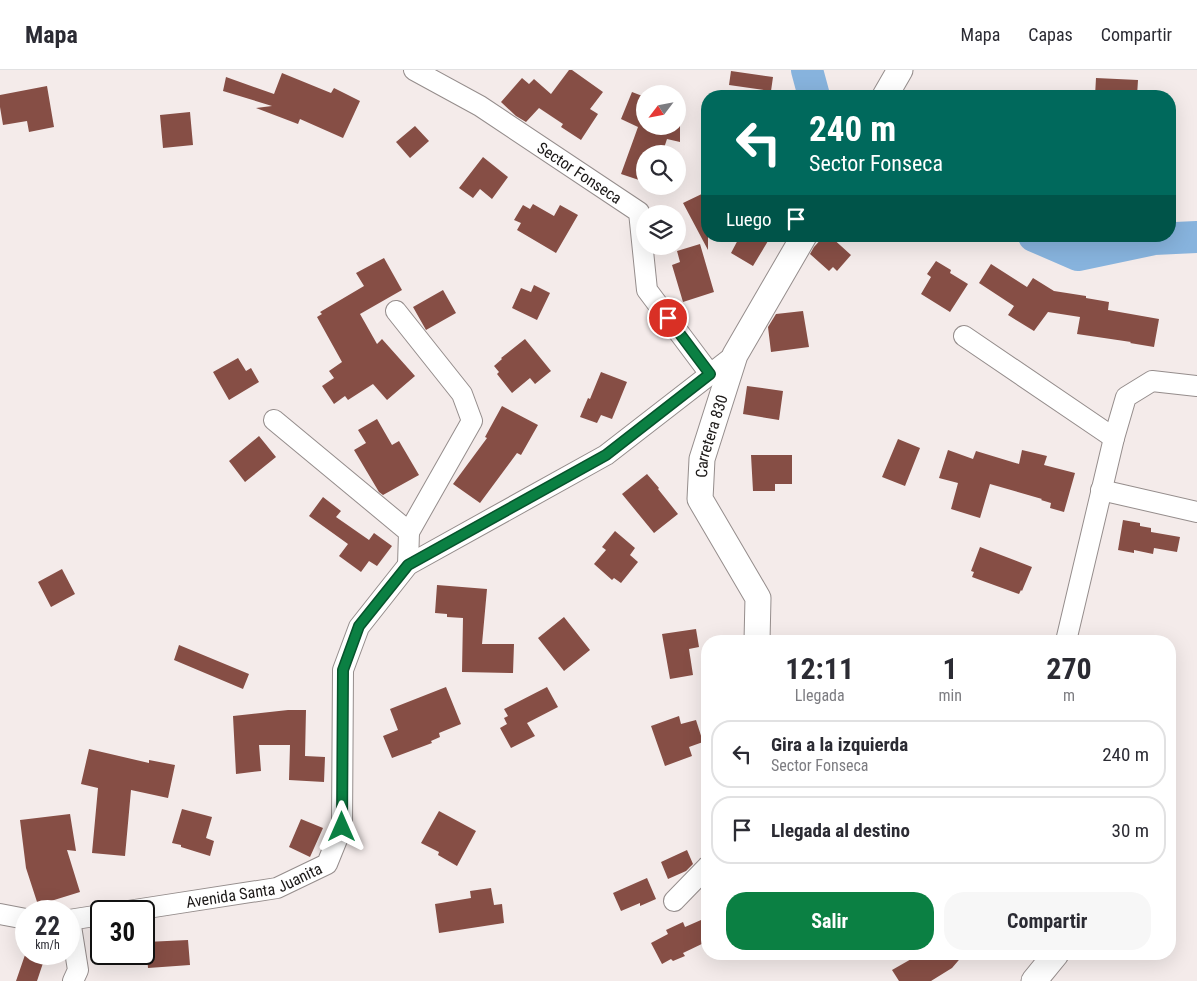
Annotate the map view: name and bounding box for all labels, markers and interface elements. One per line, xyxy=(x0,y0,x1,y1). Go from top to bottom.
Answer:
text: Mapa xyxy=(25,21,78,49)
text: Mapa xyxy=(961,24,1000,45)
text: Capas xyxy=(1028,24,1073,45)
text: Compartir xyxy=(1101,24,1172,45)
north arrow xyxy=(636,85,686,135)
map controls xyxy=(636,85,686,255)
text: 240 m xyxy=(809,109,896,150)
icon: left xyxy=(726,110,791,175)
street label: Sector Fonseca xyxy=(534,138,625,208)
button: search xyxy=(636,145,686,195)
text: Sector Fonseca xyxy=(809,151,943,176)
button: layers xyxy=(636,205,686,255)
icon: arrive xyxy=(782,205,810,233)
text: Luego xyxy=(726,208,772,231)
pin xyxy=(647,297,689,339)
icon: arrive xyxy=(654,304,682,332)
street label: Carretera 830 xyxy=(692,392,732,478)
text: 12:11 xyxy=(785,651,854,686)
text: 1 xyxy=(943,651,958,686)
text: 270 xyxy=(1046,651,1092,686)
text: Llegada xyxy=(795,686,845,705)
text: min xyxy=(938,686,962,705)
text: m xyxy=(1063,686,1075,705)
text: Gira a la izquierda xyxy=(771,733,908,756)
icon: left xyxy=(728,740,756,768)
text: 240 m xyxy=(1102,743,1149,766)
text: Sector Fonseca xyxy=(771,756,869,775)
position arrow xyxy=(315,800,367,852)
icon: arrive xyxy=(728,816,756,844)
text: Llegada al destino xyxy=(771,819,910,842)
text: 30 m xyxy=(1112,819,1149,842)
street label: Avenida Santa Juanita xyxy=(185,859,325,912)
button: Salir xyxy=(726,892,934,950)
button: Compartir xyxy=(944,892,1151,950)
speed limit sign: 30 xyxy=(90,900,155,965)
text: 22 xyxy=(35,912,60,941)
text: km/h xyxy=(35,938,60,952)

